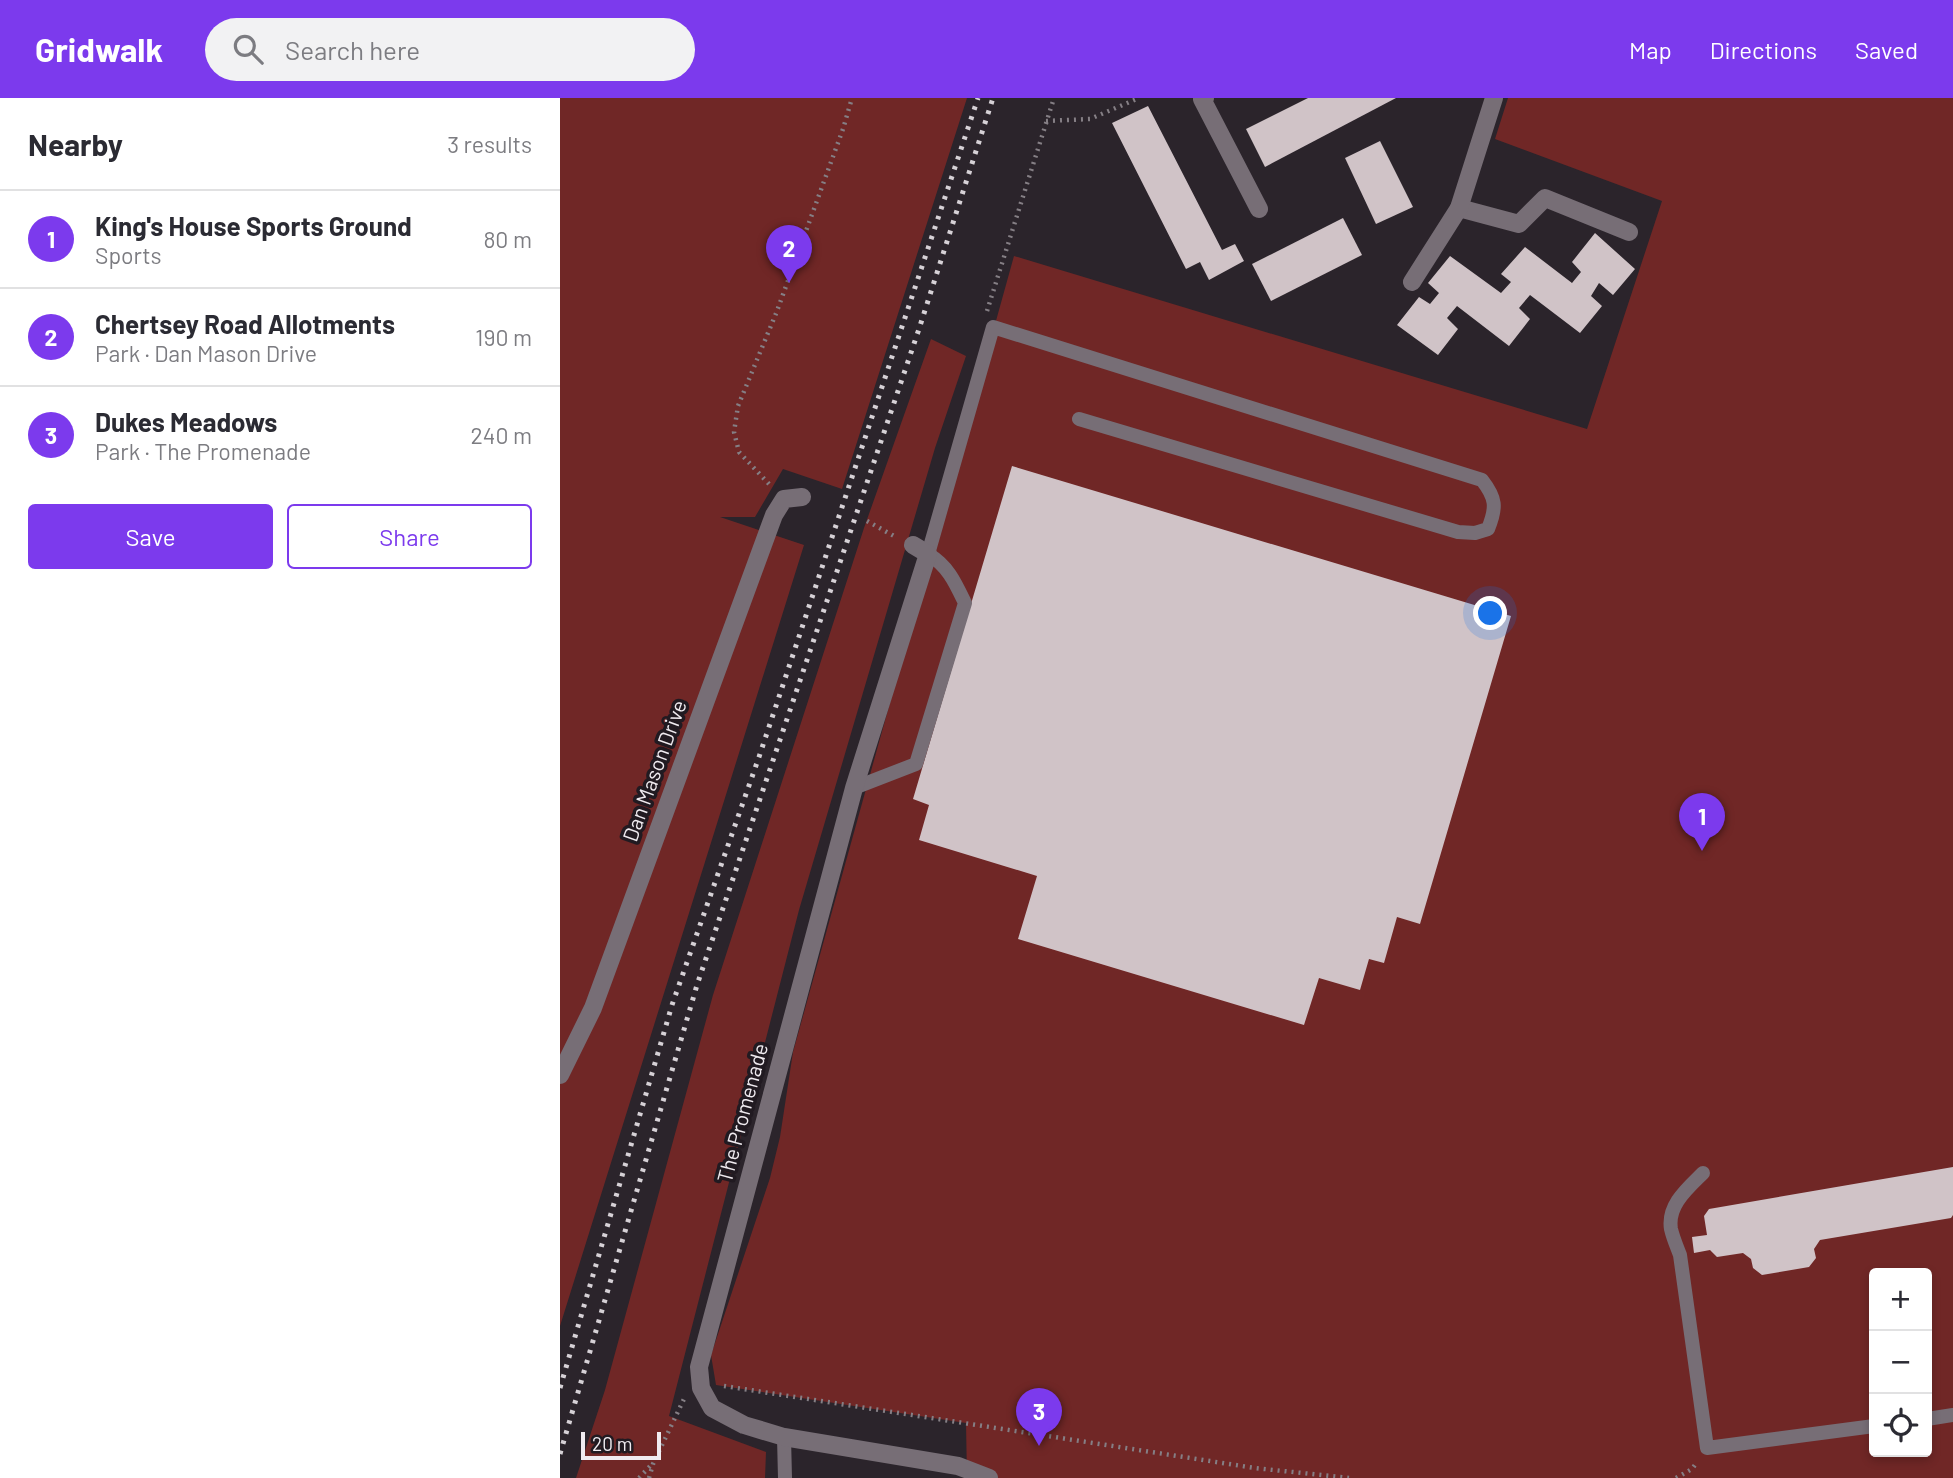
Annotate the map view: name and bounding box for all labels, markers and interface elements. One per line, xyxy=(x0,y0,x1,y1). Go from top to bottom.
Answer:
search box xyxy=(205,18,695,81)
text: Gridwalk xyxy=(35,29,163,69)
icon: search xyxy=(229,30,267,68)
text: Search here xyxy=(285,34,420,65)
text: Map xyxy=(1629,35,1672,64)
text: Directions xyxy=(1710,35,1817,64)
text: Saved xyxy=(1855,35,1918,64)
text: Nearby xyxy=(28,126,123,162)
text: 3 results xyxy=(447,130,532,158)
text: King's House Sports Ground xyxy=(95,210,412,241)
text: 1 xyxy=(47,225,55,253)
text: 80 m xyxy=(483,225,532,253)
pin: 2 xyxy=(766,225,812,283)
text: Sports xyxy=(95,241,162,269)
text: Chertsey Road Allotments xyxy=(95,308,395,339)
text: 2 xyxy=(45,323,57,351)
text: 190 m xyxy=(475,323,532,351)
text: Park · Dan Mason Drive xyxy=(95,339,317,367)
text: Dukes Meadows xyxy=(95,406,277,437)
text: 3 xyxy=(45,421,57,449)
text: 240 m xyxy=(470,421,532,449)
text: Park · The Promenade xyxy=(95,437,311,465)
button: Save xyxy=(28,504,273,569)
button: Share xyxy=(287,504,532,569)
your location xyxy=(1473,596,1507,630)
street label: Dan Mason Drive xyxy=(616,696,691,845)
pin: 1 xyxy=(1679,793,1725,851)
street label: The Promenade xyxy=(711,1040,772,1185)
map controls xyxy=(1869,1268,1932,1457)
button: + xyxy=(1869,1268,1932,1331)
button: − xyxy=(1869,1331,1932,1394)
pin: 3 xyxy=(1016,1388,1062,1446)
button: locate xyxy=(1869,1394,1932,1457)
scale bar xyxy=(581,1429,662,1461)
text: 20 m xyxy=(592,1432,632,1455)

